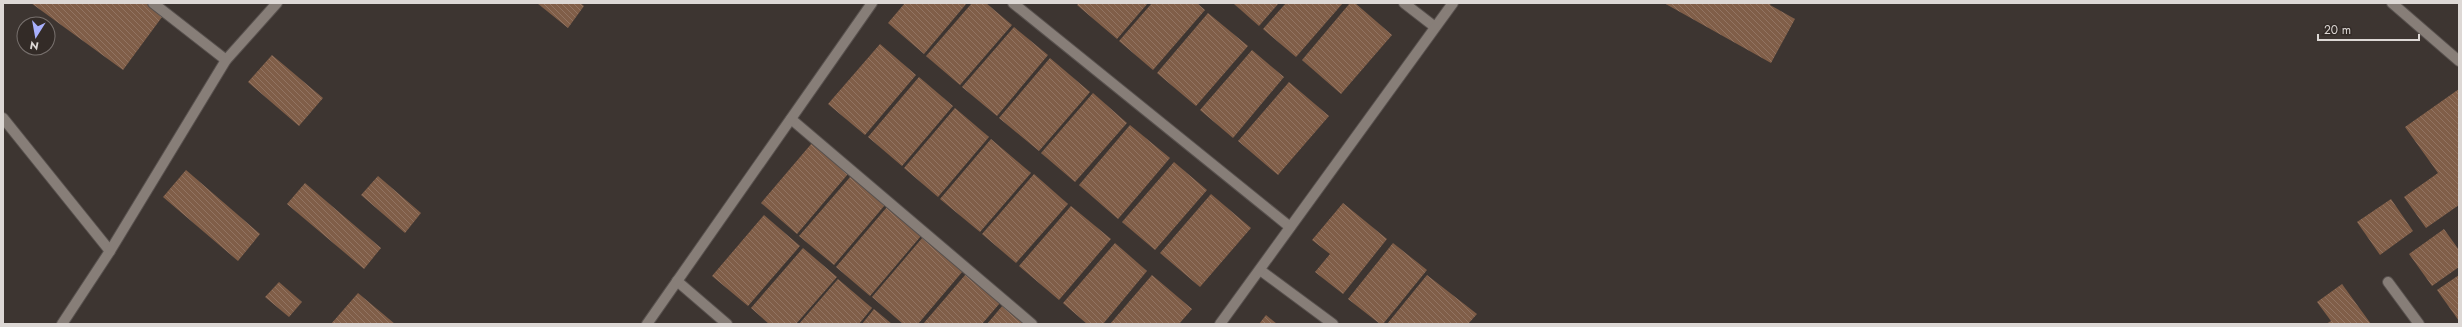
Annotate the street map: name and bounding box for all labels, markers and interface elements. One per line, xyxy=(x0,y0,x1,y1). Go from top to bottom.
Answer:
north arrow xyxy=(16,16,56,56)
scale bar xyxy=(2318,16,2419,42)
text: 20 m xyxy=(2324,21,2351,39)
text: N xyxy=(28,37,40,55)

